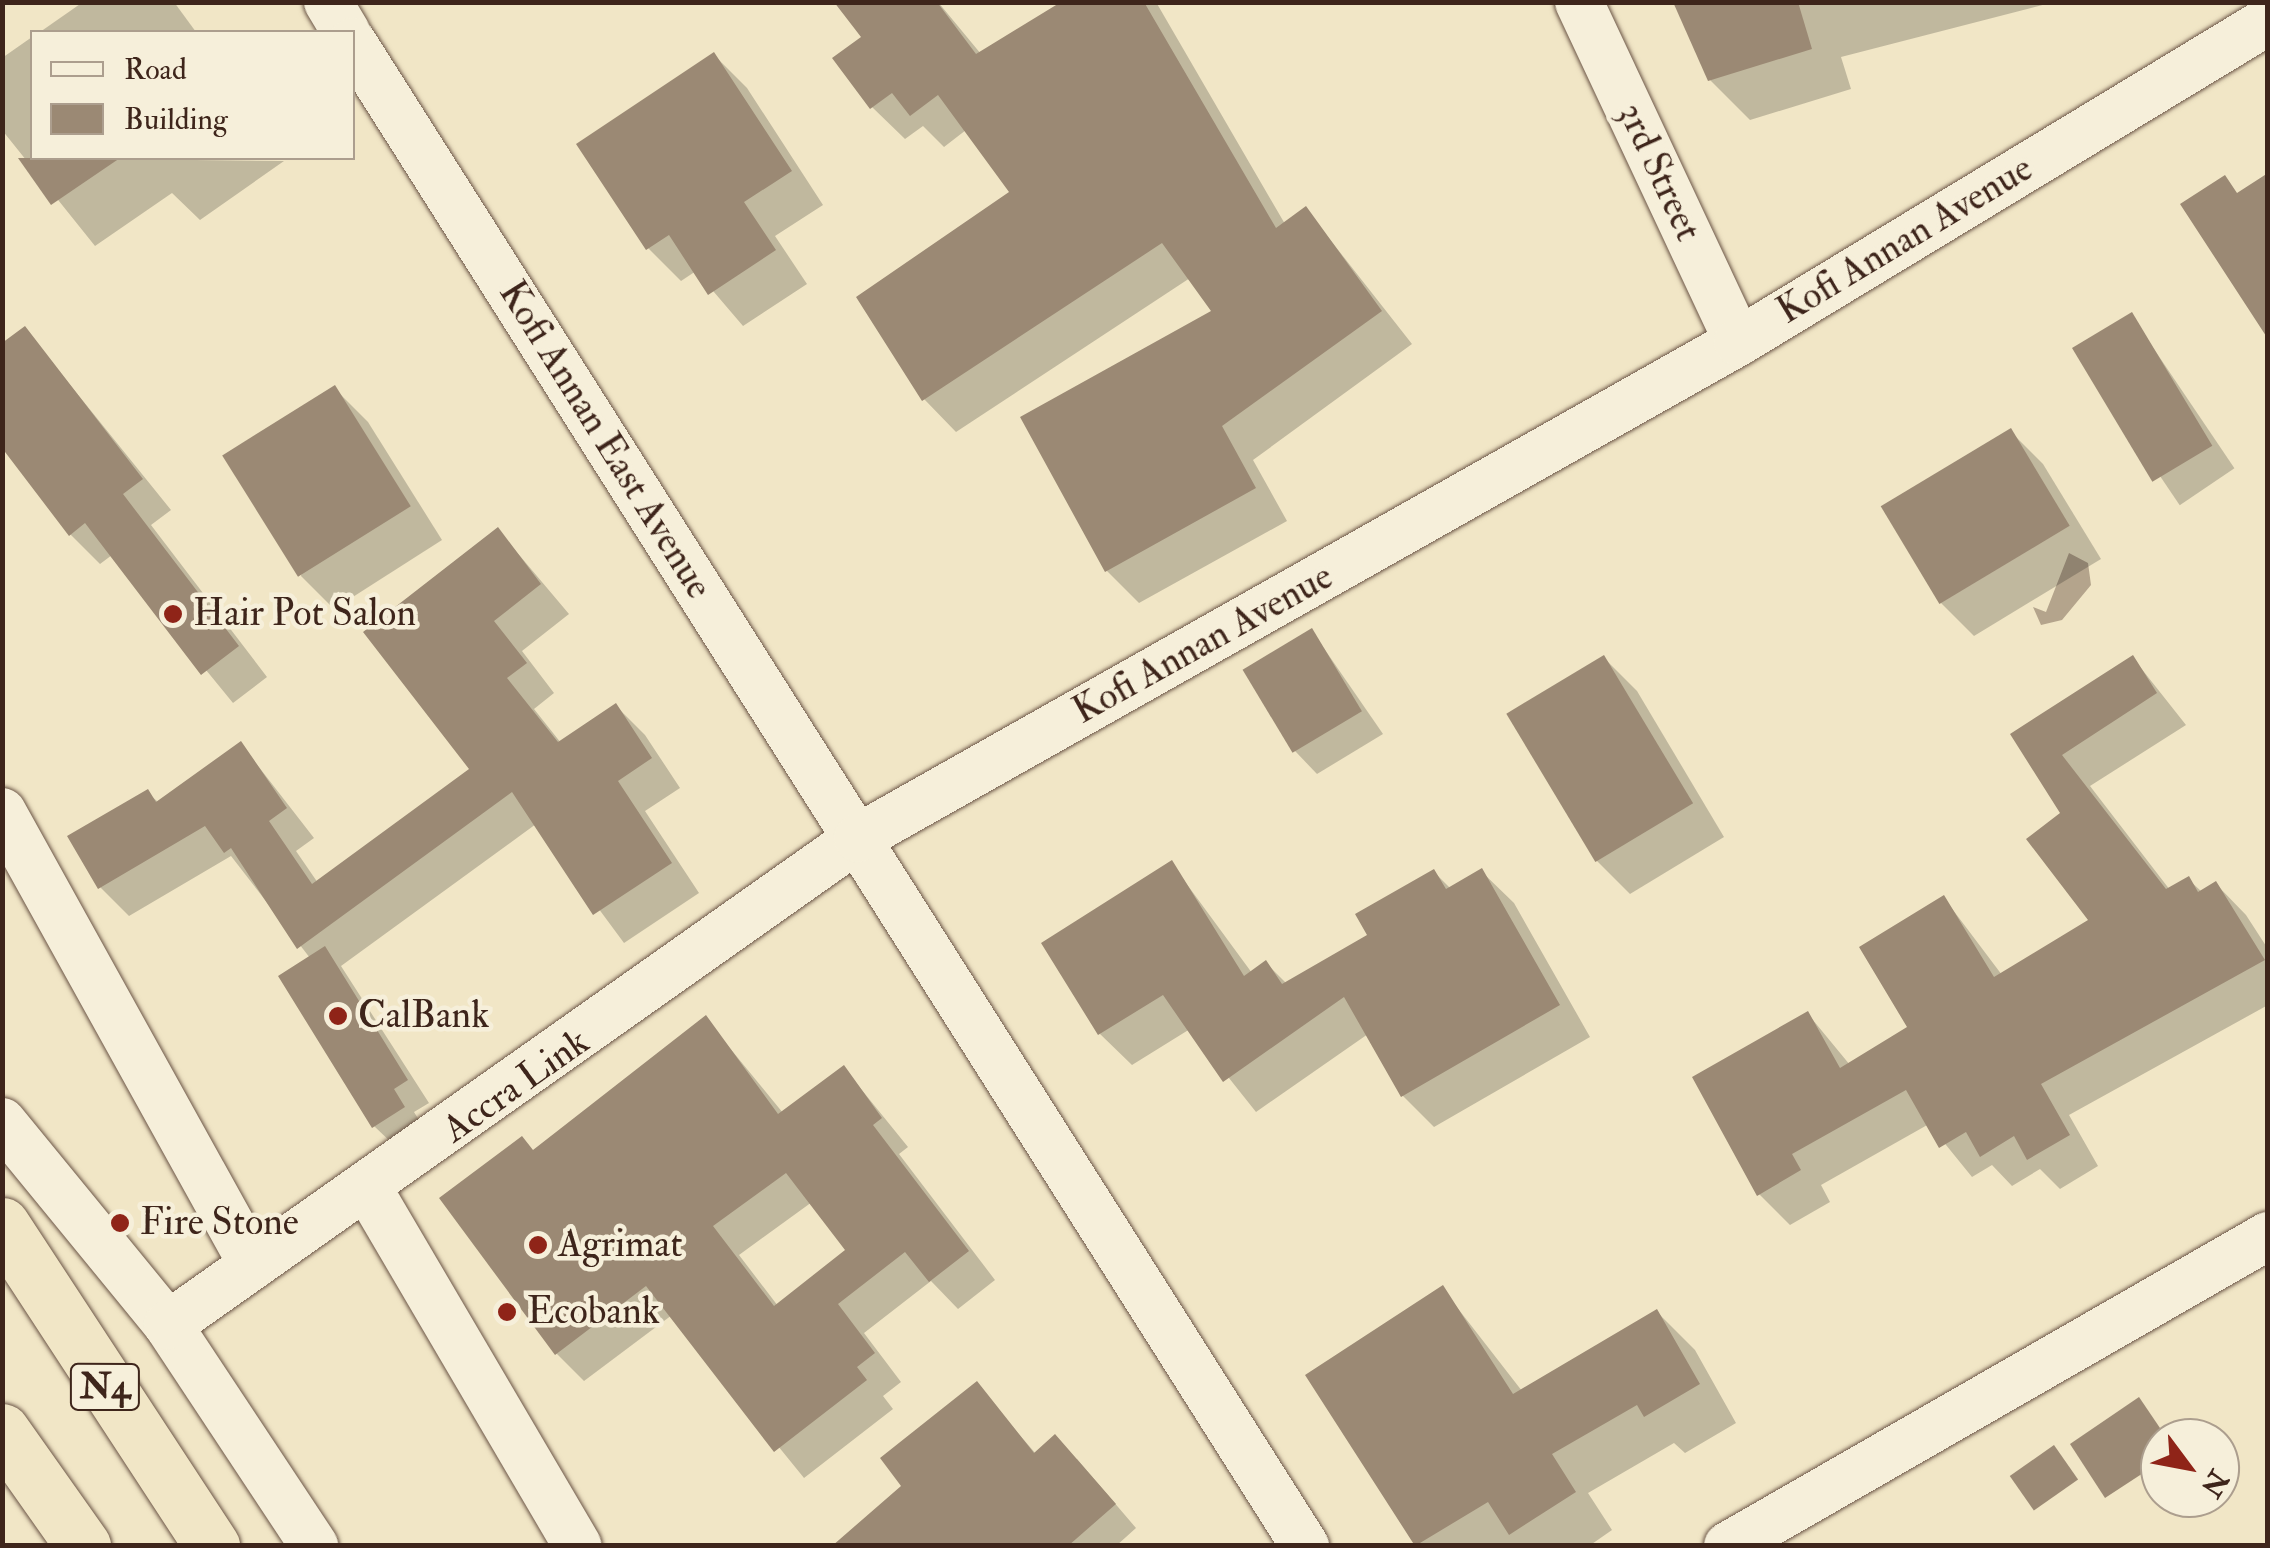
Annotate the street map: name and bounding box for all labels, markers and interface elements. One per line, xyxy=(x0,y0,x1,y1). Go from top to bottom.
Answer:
legend xyxy=(30,30,355,160)
text: Road xyxy=(124,51,187,88)
street label: 3rd Street xyxy=(1607,96,1711,248)
text: Building xyxy=(124,101,228,138)
street label: Kofi Annan Avenue xyxy=(1769,146,2041,334)
street label: Kofi Annan East Avenue xyxy=(489,273,721,607)
street label: Kofi Annan Avenue xyxy=(1065,554,1341,734)
place label: Hair Pot Salon xyxy=(193,591,416,637)
marker: Hair Pot Salon xyxy=(162,603,184,625)
place label: CalBank xyxy=(358,993,489,1039)
marker: CalBank xyxy=(327,1005,349,1027)
street label: Accra Link xyxy=(434,1019,598,1153)
place label: Fire Stone xyxy=(140,1200,299,1246)
marker: Fire Stone xyxy=(109,1212,131,1234)
place label: Agrimat xyxy=(558,1222,683,1268)
marker: Agrimat xyxy=(527,1234,549,1256)
place label: Ecobank xyxy=(527,1289,660,1335)
marker: Ecobank xyxy=(496,1301,518,1323)
road number: N4 xyxy=(68,1357,142,1417)
north arrow xyxy=(2140,1418,2240,1518)
text: N xyxy=(2193,1463,2236,1503)

